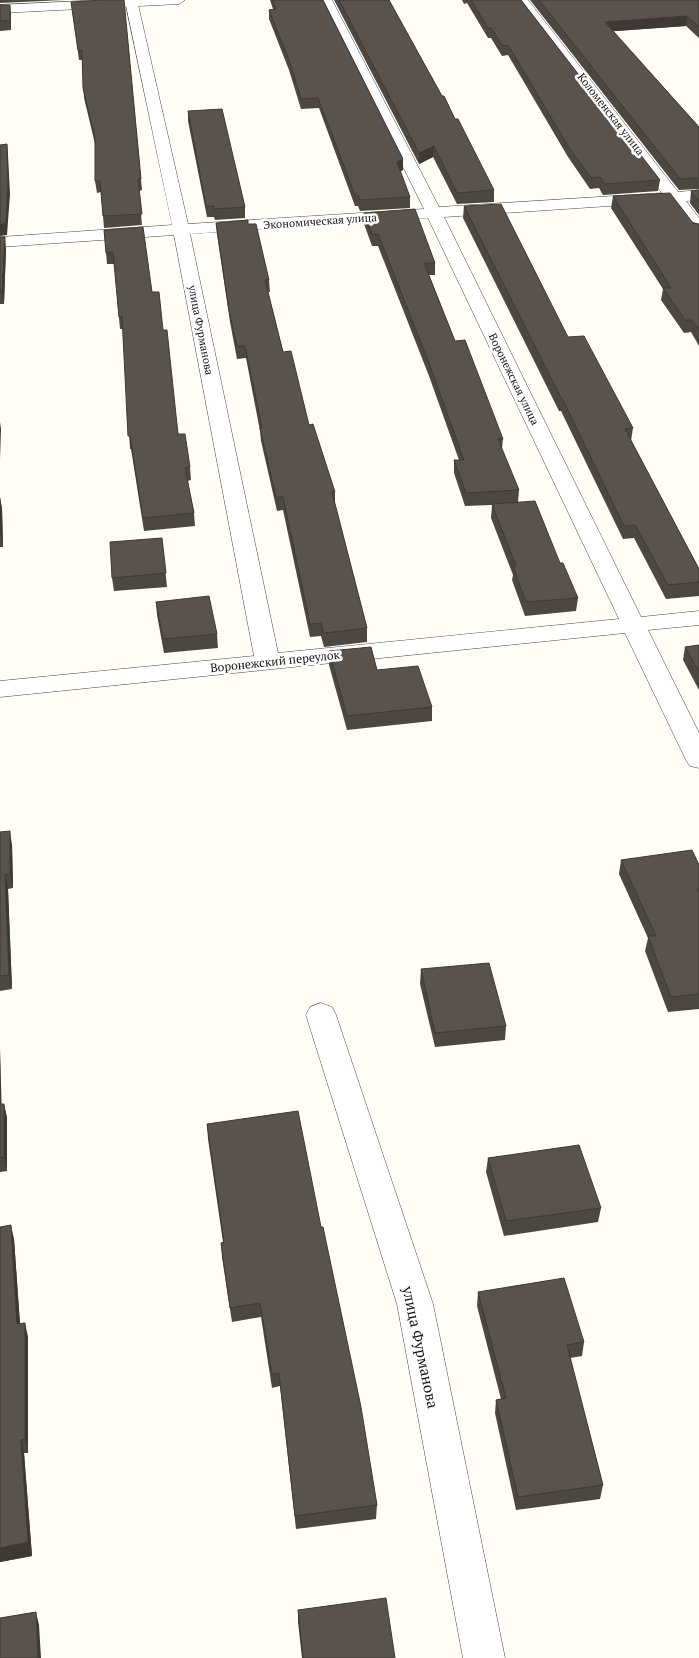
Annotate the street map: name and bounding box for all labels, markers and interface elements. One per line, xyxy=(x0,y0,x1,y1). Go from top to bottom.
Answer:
street label: Коломенская улица xyxy=(575,70,648,158)
street label: Экономическая улица xyxy=(263,210,378,232)
street label: улица Фурманова xyxy=(185,283,217,377)
street label: Воронежская улица xyxy=(486,331,543,428)
street label: Воронежский переулок xyxy=(209,647,341,675)
street label: улица Фурманова xyxy=(398,1283,444,1410)

